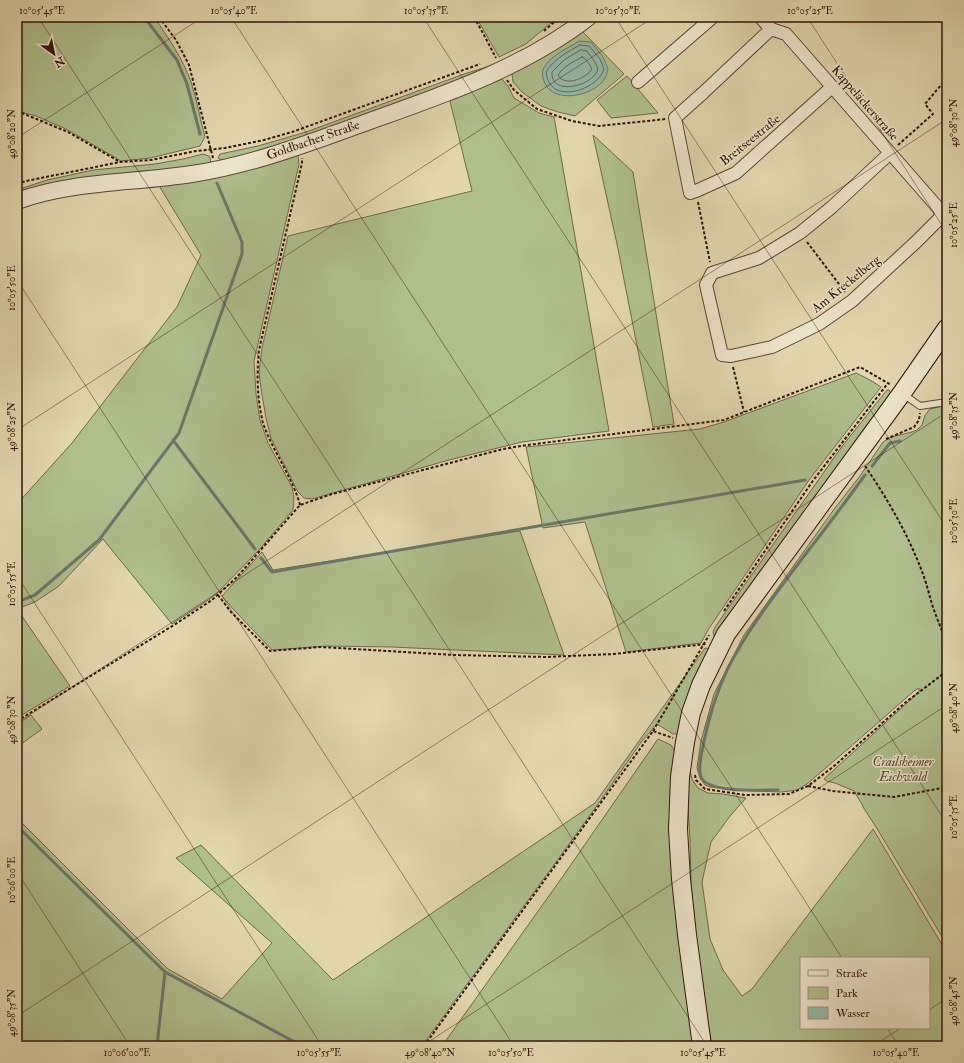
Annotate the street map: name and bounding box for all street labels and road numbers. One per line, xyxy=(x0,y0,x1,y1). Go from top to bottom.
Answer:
street label: Kappeläckerstraße xyxy=(827,62,902,145)
street label: Breitseestraße xyxy=(717,110,784,169)
street label: Goldbacher Straße xyxy=(264,116,362,163)
street label: Am Kreckelberg xyxy=(808,251,884,317)

